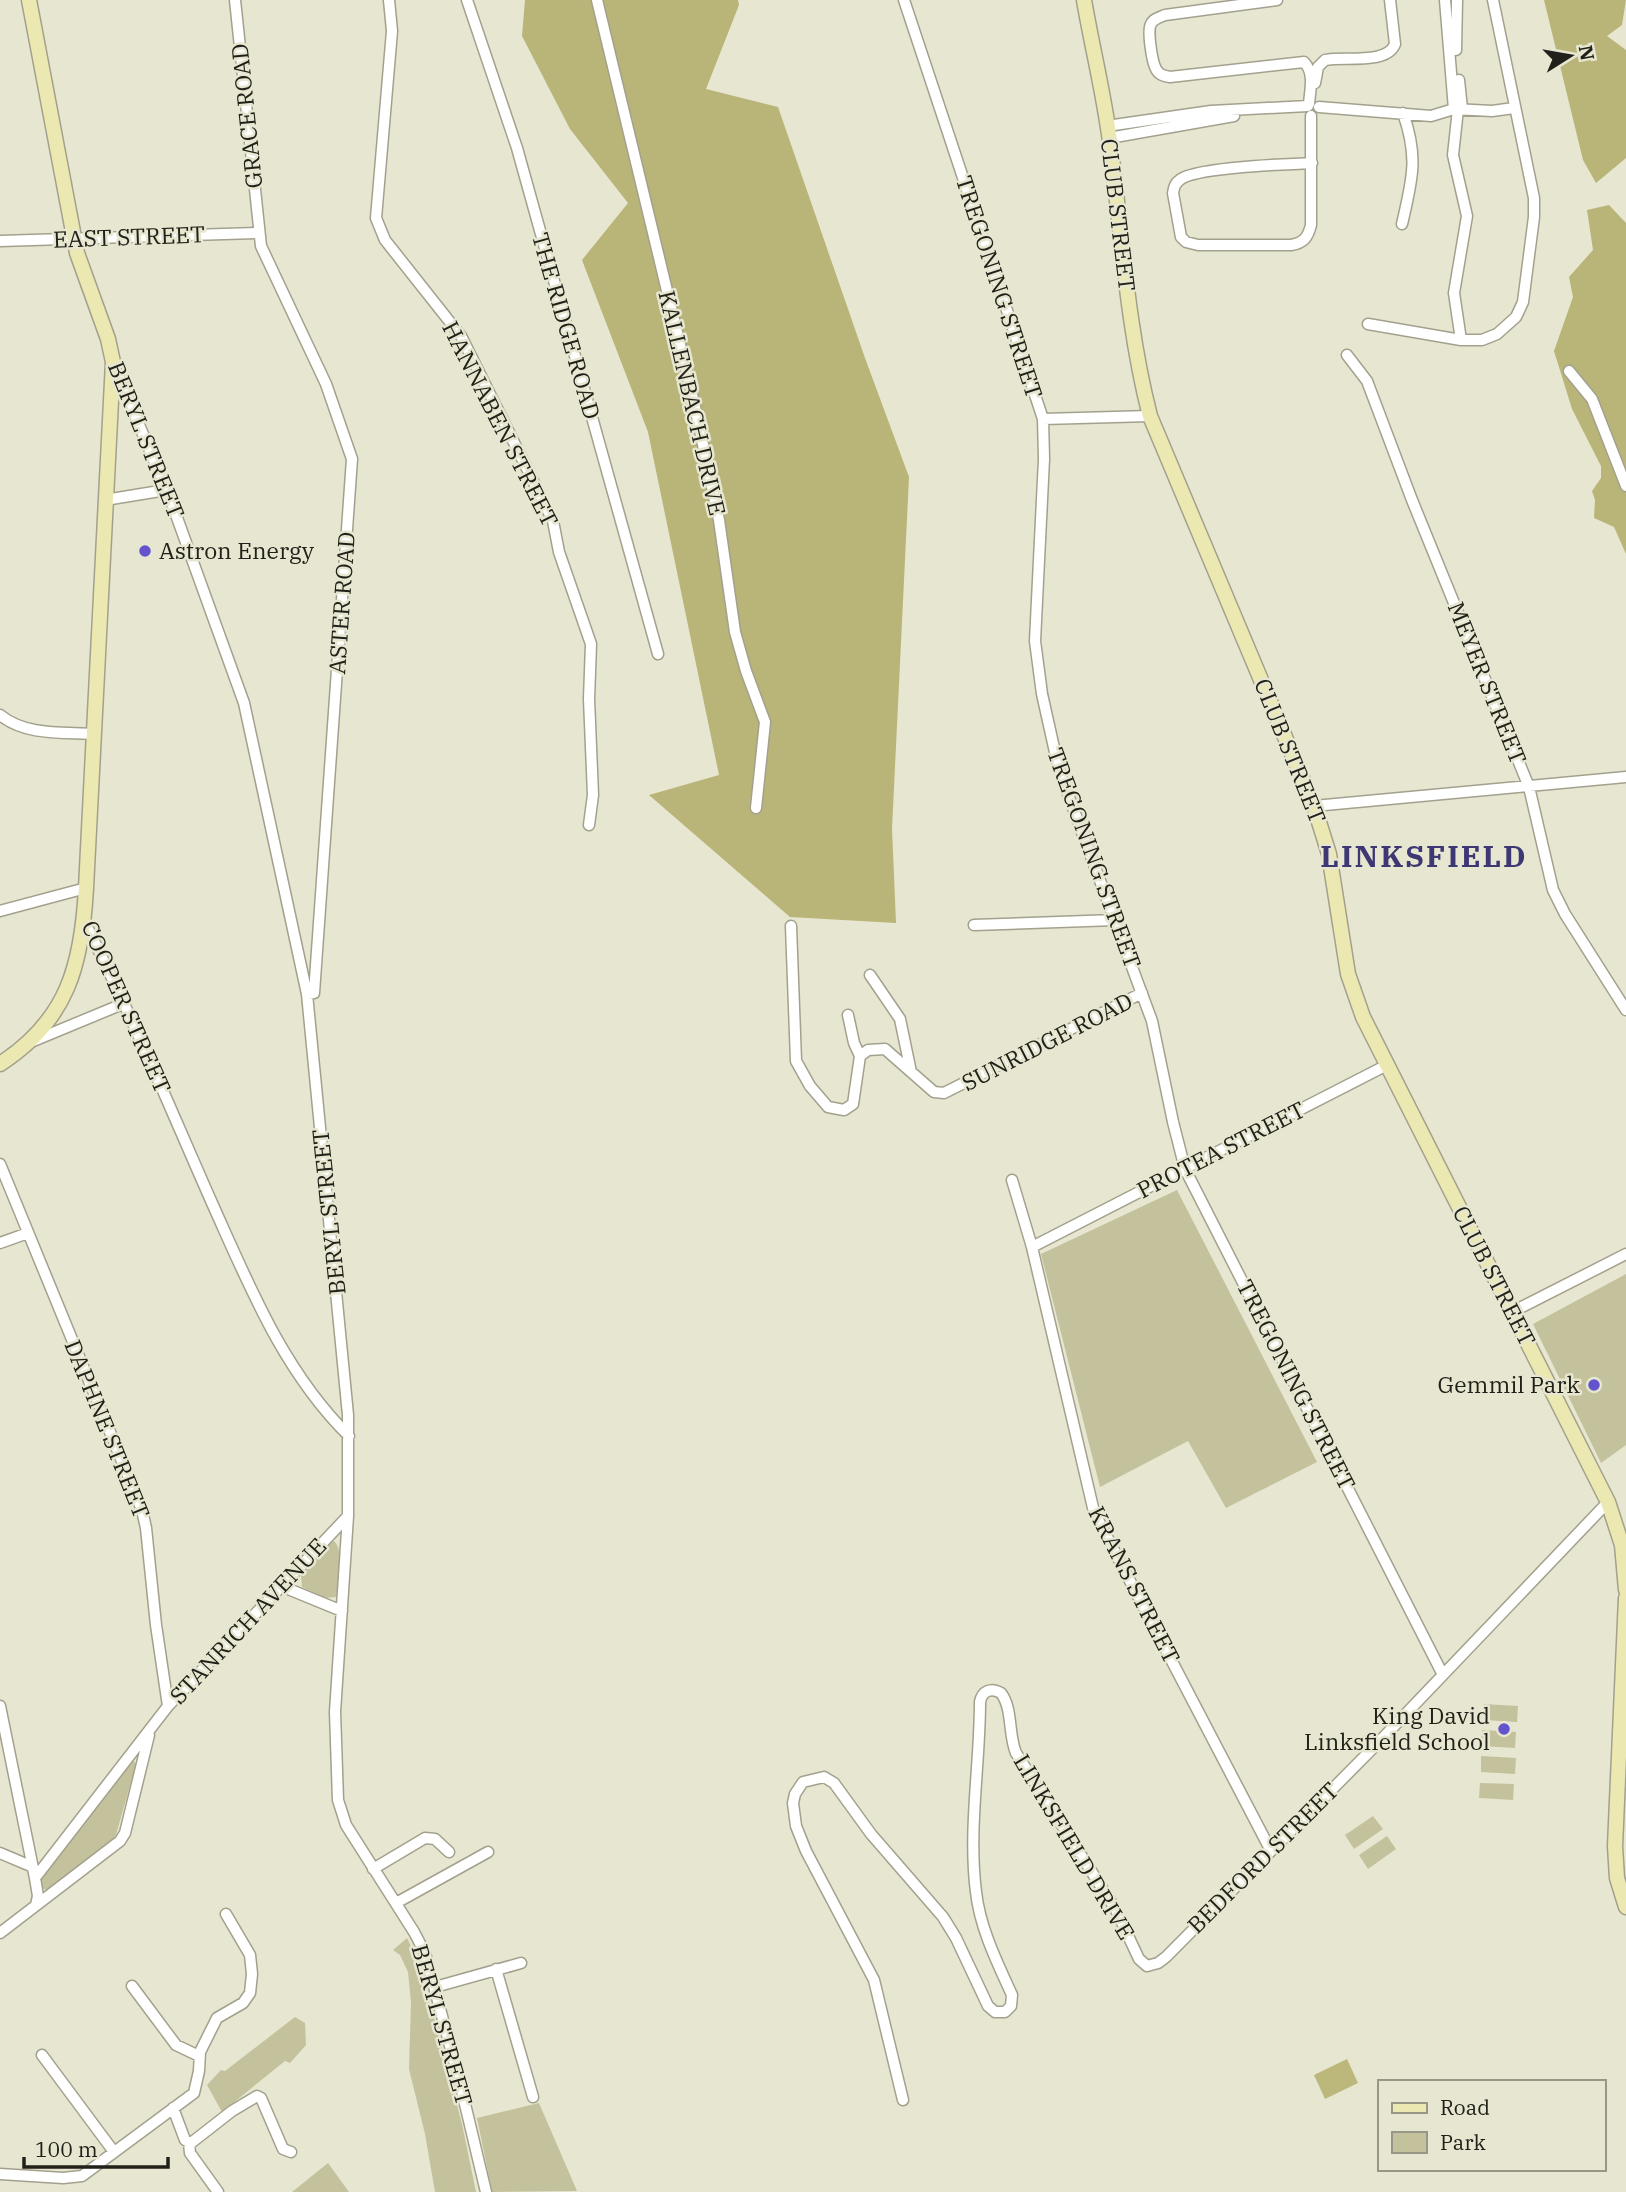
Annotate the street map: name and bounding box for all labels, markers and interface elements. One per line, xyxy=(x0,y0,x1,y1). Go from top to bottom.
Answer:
north arrow xyxy=(1535,21,1605,91)
street label: GRACE ROAD xyxy=(223,42,269,190)
text: N xyxy=(1573,43,1600,62)
street label: CLUB STREET xyxy=(1095,137,1143,293)
street label: TREGONING STREET xyxy=(950,171,1050,402)
street label: EAST STREET xyxy=(52,218,206,254)
street label: THE RIDGE ROAD xyxy=(526,229,608,423)
street label: KALLENBACH DRIVE xyxy=(652,287,733,518)
street label: HANNABEN STREET xyxy=(436,316,566,531)
street label: BERYL STREET xyxy=(102,357,192,522)
street label: ASTER ROAD xyxy=(321,531,361,675)
place label: Astron Energy xyxy=(159,535,315,565)
marker: Astron Energy xyxy=(137,543,153,559)
street label: MEYER STREET xyxy=(1442,597,1534,768)
street label: CLUB STREET xyxy=(1248,674,1334,827)
street label: TREGONING STREET xyxy=(1041,743,1149,972)
district label: LINKSFIELD xyxy=(1320,836,1528,875)
street label: COOPER STREET xyxy=(75,916,178,1098)
street label: SUNRIDGE ROAD xyxy=(956,985,1137,1097)
street label: PROTEA STREET xyxy=(1131,1094,1310,1204)
street label: BERYL STREET xyxy=(304,1128,352,1296)
street label: CLUB STREET xyxy=(1447,1200,1543,1351)
street label: TREGONING STREET xyxy=(1231,1274,1363,1495)
street label: DAPHNE STREET xyxy=(58,1335,157,1522)
place label: Gemmil Park xyxy=(1438,1369,1581,1399)
marker: Gemmil Park xyxy=(1586,1377,1602,1393)
street label: KRANS STREET xyxy=(1082,1501,1187,1668)
street label: STANRICH AVENUE xyxy=(162,1531,332,1710)
place label: King David Linksfield School xyxy=(1304,1700,1490,1756)
marker: King David Linksfield School xyxy=(1496,1721,1512,1737)
street label: LINKSFIELD DRIVE xyxy=(1008,1748,1142,1945)
street label: BEDFORD STREET xyxy=(1180,1775,1344,1939)
street label: BERYL STREET xyxy=(406,1941,480,2109)
legend xyxy=(1378,2080,1605,2171)
text: Road xyxy=(1440,2093,1490,2121)
scale bar xyxy=(24,2126,168,2170)
text: Park xyxy=(1440,2128,1487,2156)
text: 100 m xyxy=(35,2135,98,2163)

